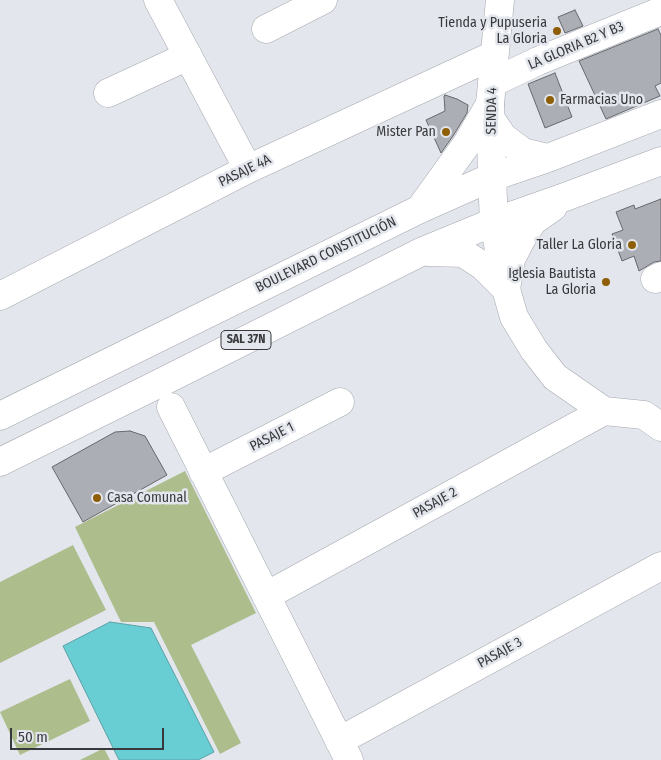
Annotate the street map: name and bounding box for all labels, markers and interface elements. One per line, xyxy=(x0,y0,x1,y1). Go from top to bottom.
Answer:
place label: Tienda y Pupuseria La Gloria xyxy=(438,15,547,48)
street label: LA GLORIA B2 Y B3 xyxy=(526,18,626,74)
marker: Tienda y Pupuseria La Gloria xyxy=(551,25,563,37)
street label: SENDA 4 xyxy=(483,87,501,135)
place label: Farmacias Uno xyxy=(560,92,643,108)
marker: Farmacias Uno xyxy=(544,94,556,106)
place label: Mister Pan xyxy=(376,124,436,140)
marker: Mister Pan xyxy=(440,126,452,138)
street label: PASAJE 4A xyxy=(216,151,274,191)
street label: BOULEVARD CONSTITUCIÓN xyxy=(253,214,399,296)
place label: Taller La Gloria xyxy=(537,237,622,253)
marker: Taller La Gloria xyxy=(626,239,638,251)
place label: Iglesia Bautista La Gloria xyxy=(508,266,596,298)
marker: Iglesia Bautista La Gloria xyxy=(600,276,612,288)
road number: SAL 37N xyxy=(221,330,271,350)
street label: PASAJE 1 xyxy=(247,419,297,455)
street label: PASAJE 2 xyxy=(410,484,460,522)
place label: Casa Comunal xyxy=(107,490,187,506)
marker: Casa Comunal xyxy=(91,492,103,504)
street label: PASAJE 3 xyxy=(475,634,525,672)
scale bar xyxy=(12,718,166,750)
text: 50 m xyxy=(18,728,48,746)

